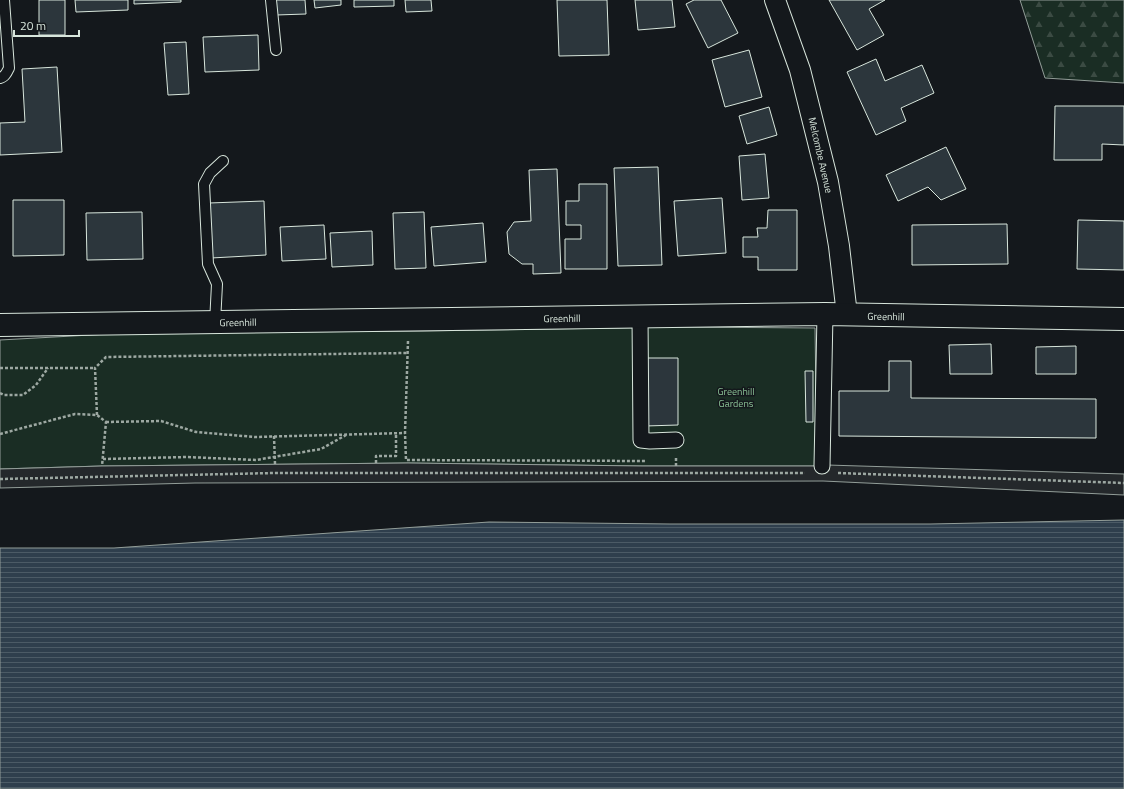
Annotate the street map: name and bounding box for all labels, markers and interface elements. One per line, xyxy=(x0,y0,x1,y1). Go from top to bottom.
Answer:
scale bar xyxy=(14,12,79,38)
text: 20 m xyxy=(20,16,46,35)
street label: Melcombe Avenue xyxy=(804,116,837,195)
street label: Greenhill xyxy=(867,309,905,324)
street label: Greenhill xyxy=(543,311,581,326)
street label: Greenhill xyxy=(219,315,257,330)
park label: Greenhill Gardens xyxy=(717,384,755,411)

